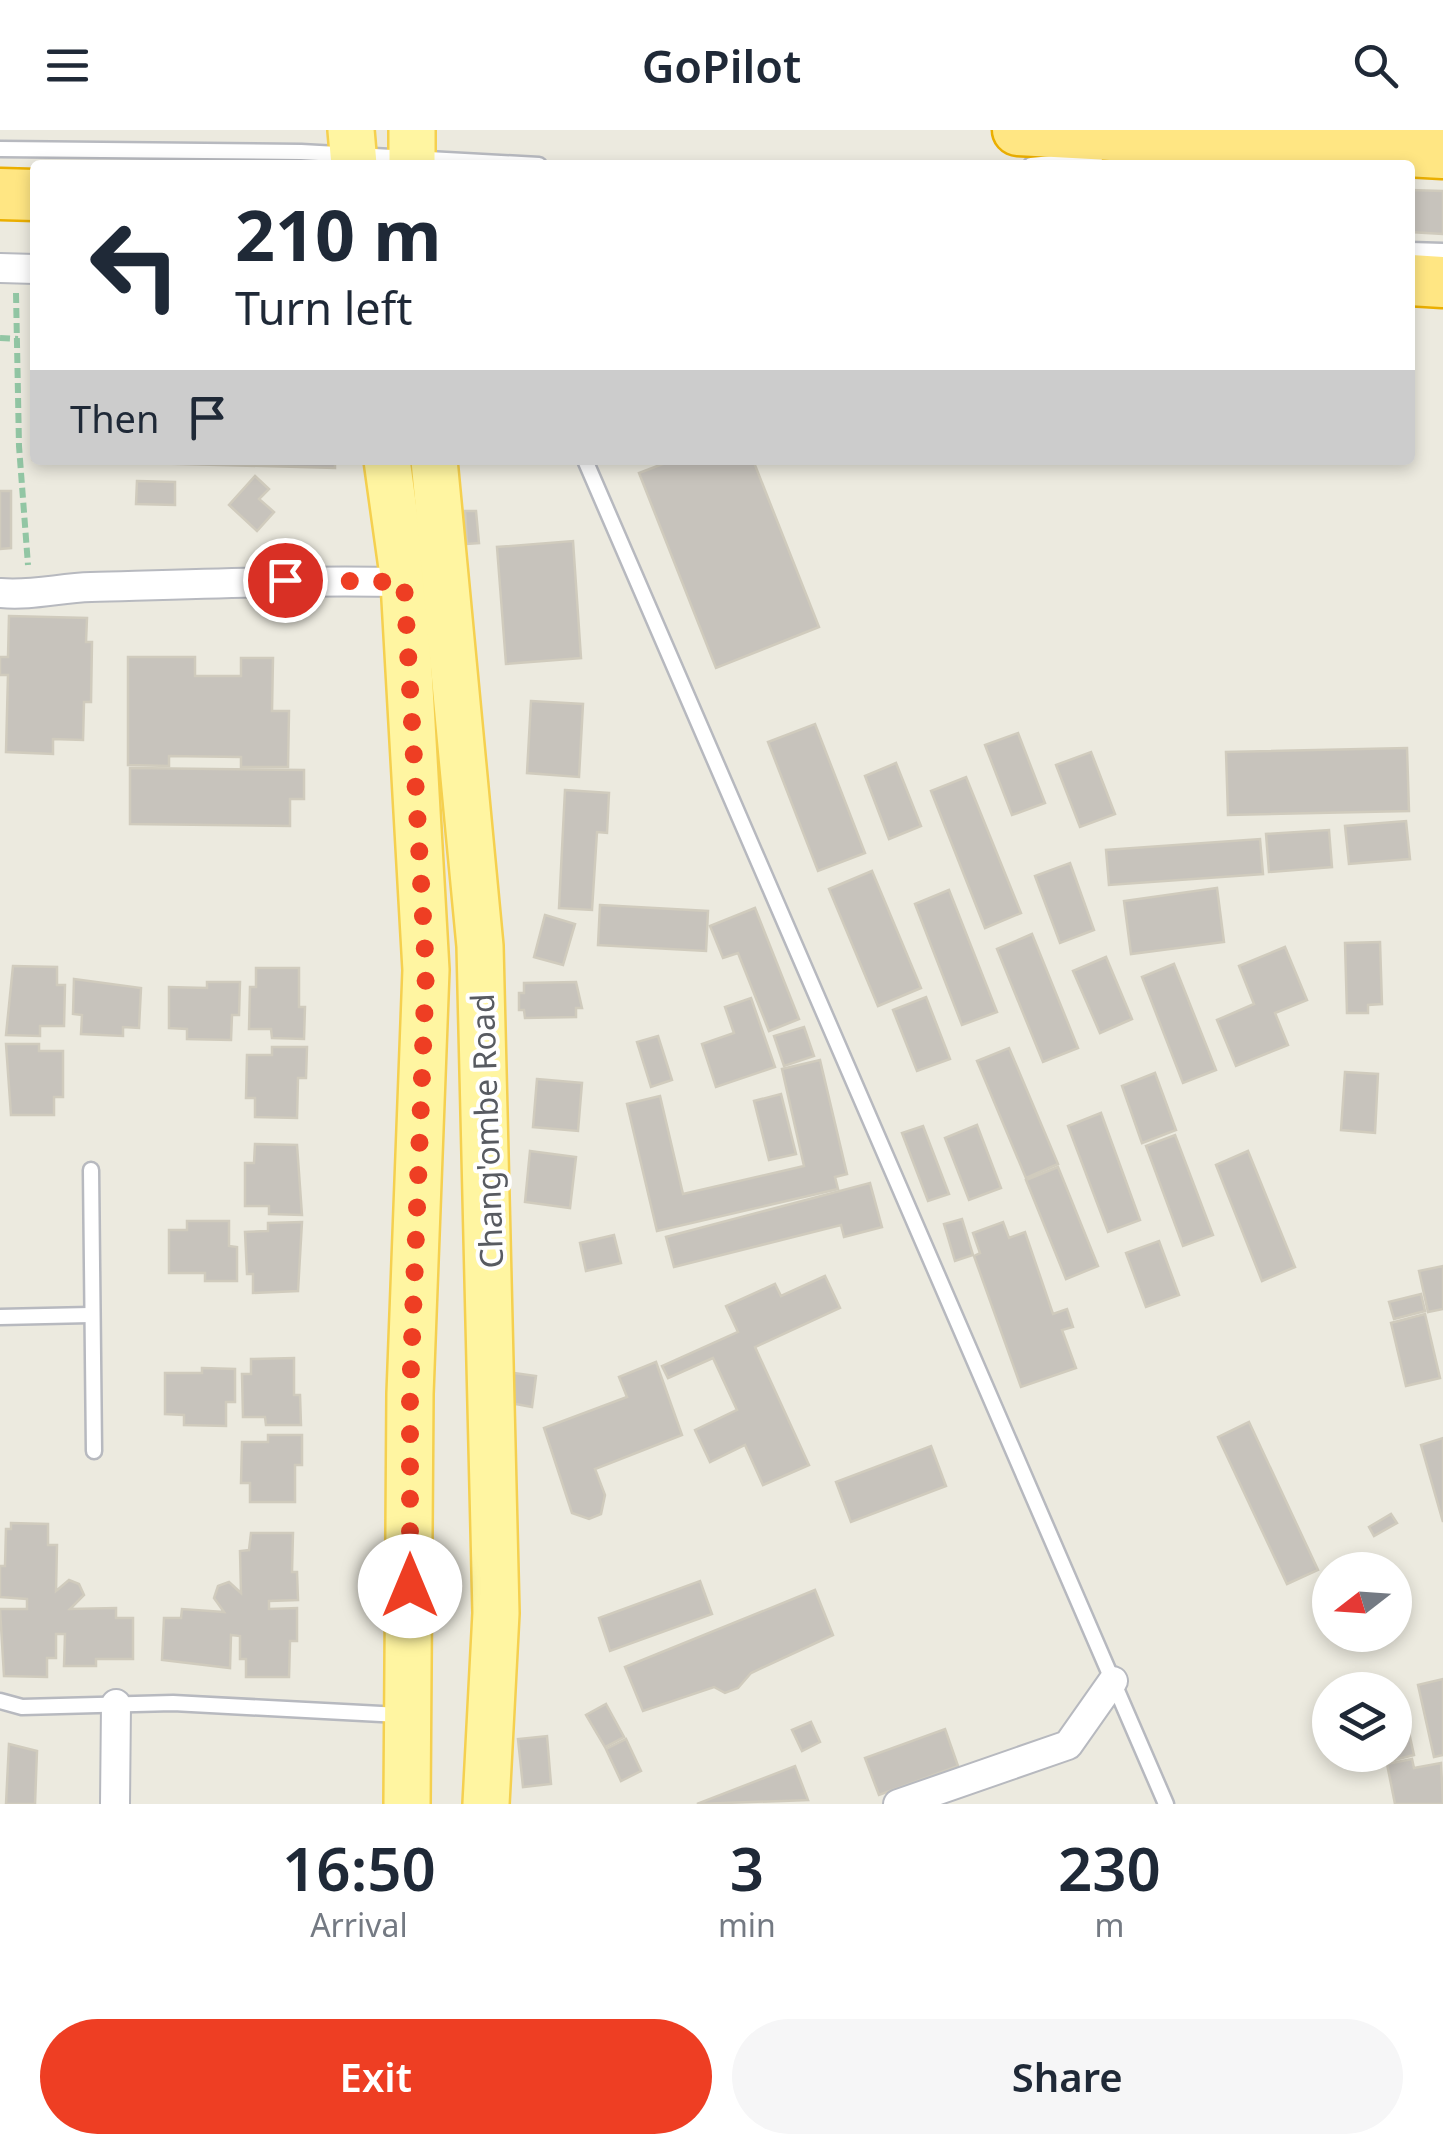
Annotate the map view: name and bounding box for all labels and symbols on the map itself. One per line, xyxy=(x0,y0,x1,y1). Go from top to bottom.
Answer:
pin xyxy=(243,538,328,623)
street label: Chang'ombe Road xyxy=(460,993,512,1269)
position arrow xyxy=(358,1534,462,1638)
north arrow xyxy=(1312,1552,1412,1652)

